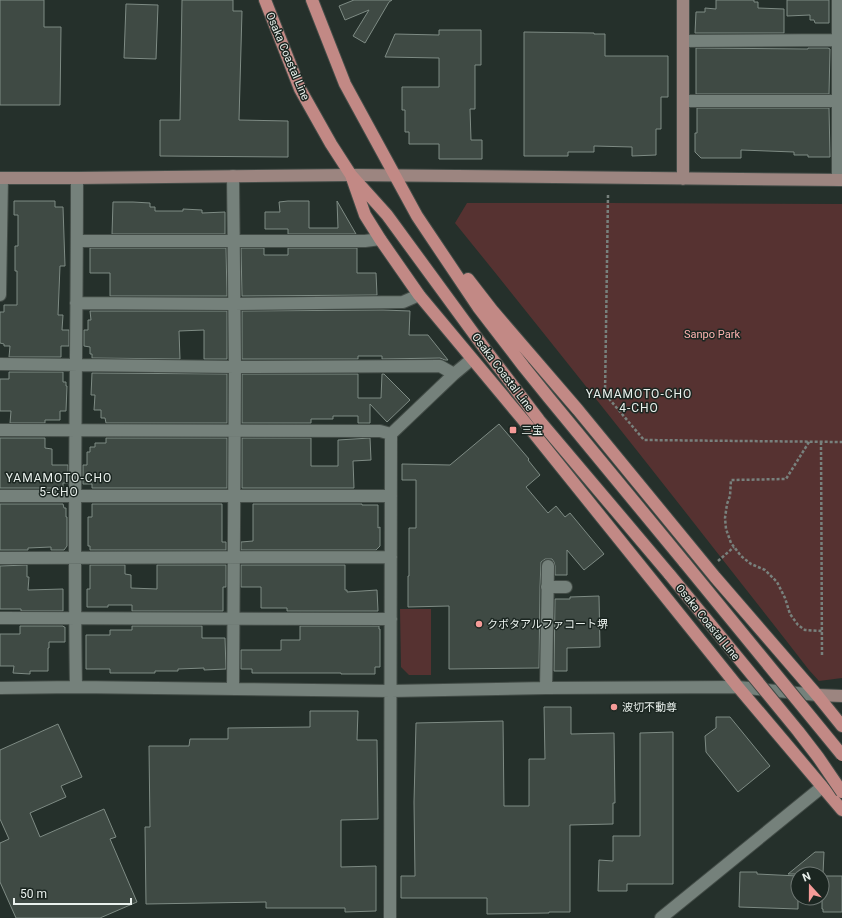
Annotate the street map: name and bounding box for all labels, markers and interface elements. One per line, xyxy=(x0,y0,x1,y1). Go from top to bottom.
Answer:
street label: Osaka Coastal Line xyxy=(263,10,312,102)
park label: Sanpo Park xyxy=(684,328,740,341)
street label: Osaka Coastal Line xyxy=(469,331,536,414)
district label: YAMAMOTO-CHO 4-CHO xyxy=(586,387,692,415)
place label: 三宝 xyxy=(521,424,543,437)
marker: 三宝 xyxy=(508,425,518,435)
district label: YAMAMOTO-CHO 5-CHO xyxy=(6,471,112,499)
street label: Osaka Coastal Line xyxy=(673,582,742,663)
place label: クボタアルファコート堺 xyxy=(487,618,608,631)
marker: クボタアルファコート堺 xyxy=(474,619,484,629)
place label: 波切不動尊 xyxy=(622,701,677,714)
marker: 波切不動尊 xyxy=(609,702,619,712)
north arrow xyxy=(790,866,830,906)
text: N xyxy=(801,870,813,885)
scale bar xyxy=(14,880,131,906)
text: 50 m xyxy=(20,887,47,901)

